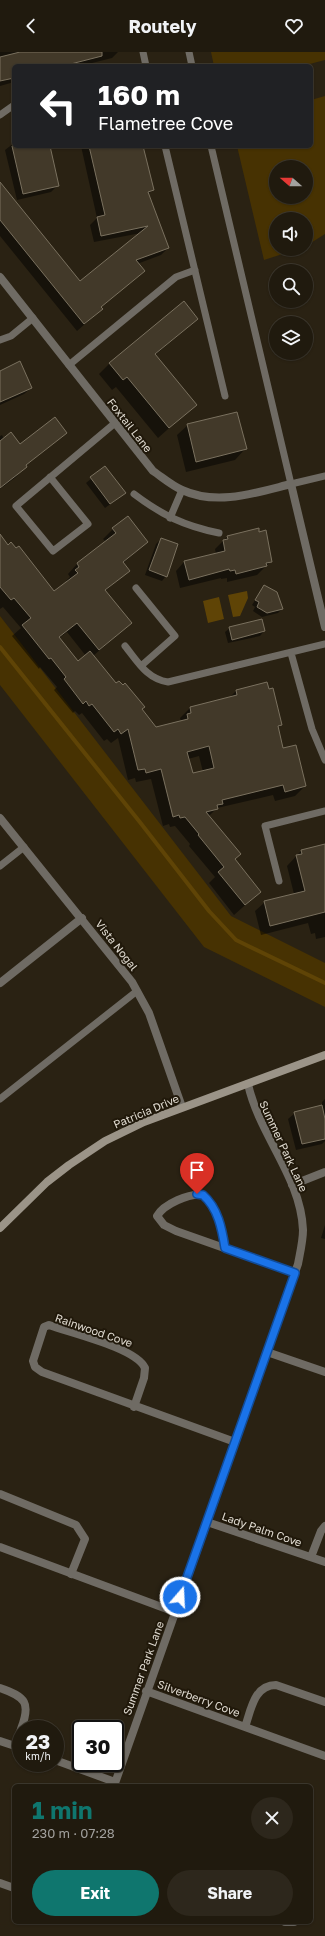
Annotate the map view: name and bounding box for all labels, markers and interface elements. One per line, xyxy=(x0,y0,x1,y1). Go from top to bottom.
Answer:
icon: back xyxy=(20,15,42,37)
text: Routely xyxy=(128,15,197,37)
icon: heart xyxy=(283,15,305,37)
text: 160 m xyxy=(98,78,180,111)
icon: left xyxy=(32,80,84,132)
text: Flametree Cove xyxy=(98,112,233,134)
north arrow xyxy=(269,160,313,204)
map controls xyxy=(269,160,313,360)
button: sound xyxy=(269,212,313,256)
button: search xyxy=(269,264,313,308)
button: layers xyxy=(269,316,313,360)
street label: Foxtail Lane xyxy=(105,396,155,454)
street label: Vista Nogal xyxy=(93,917,141,973)
street label: Patricia Drive xyxy=(111,1091,181,1131)
street label: Summer Park Lane xyxy=(257,1098,311,1194)
pin xyxy=(180,1153,214,1194)
icon: arrive xyxy=(186,1159,208,1181)
street label: Rainwood Cove xyxy=(54,1311,134,1349)
street label: Lady Palm Cove xyxy=(220,1509,304,1549)
position arrow xyxy=(159,1576,201,1618)
street label: Summer Park Lane xyxy=(120,1619,166,1717)
street label: Silverberry Cove xyxy=(156,1677,242,1719)
speed limit sign: 30 xyxy=(72,1720,124,1772)
text: 23 xyxy=(26,1729,50,1753)
text: km/h xyxy=(25,1750,51,1762)
text: 1 min xyxy=(32,1795,92,1824)
button: close xyxy=(251,1797,293,1839)
text: 230 m · 07:28 xyxy=(32,1825,115,1841)
button: Exit xyxy=(32,1870,159,1916)
button: Share xyxy=(167,1870,293,1916)

